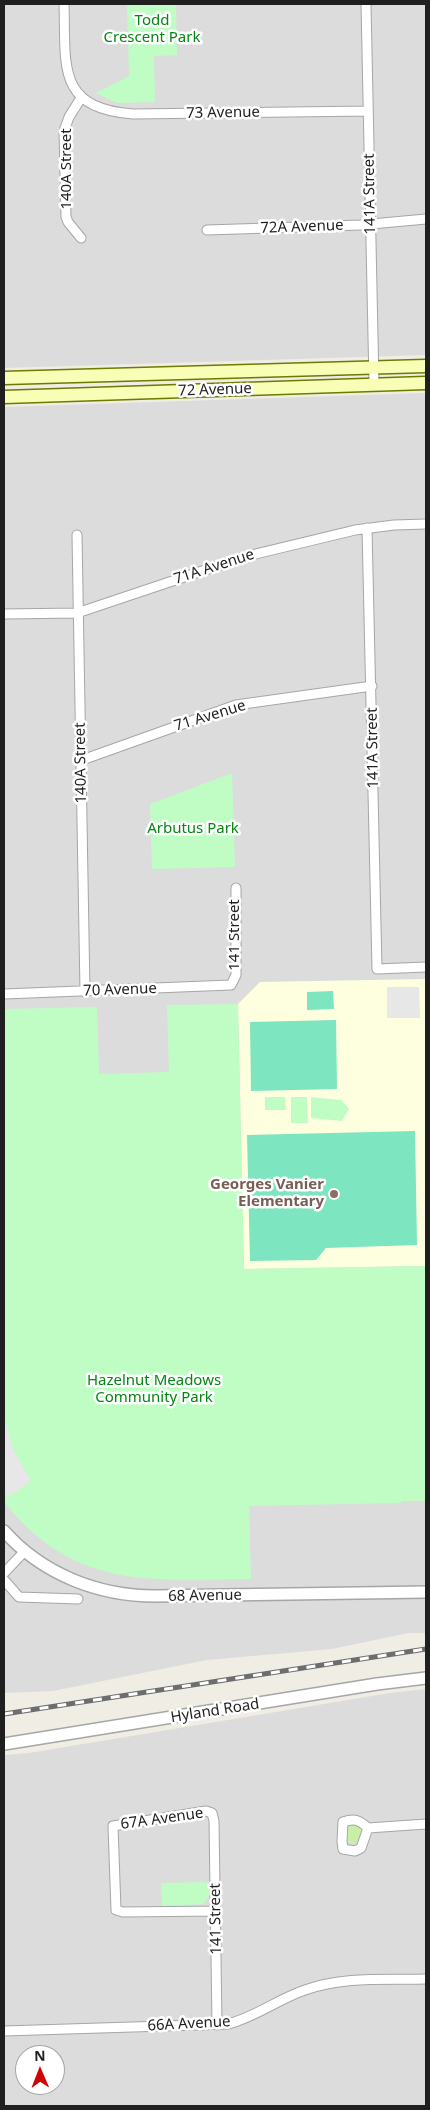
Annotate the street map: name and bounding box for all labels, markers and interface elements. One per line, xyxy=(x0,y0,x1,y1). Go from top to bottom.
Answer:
park label: Todd Crescent Park xyxy=(104,12,200,47)
street label: 73 Avenue xyxy=(186,103,260,123)
street label: 140A Street xyxy=(58,128,76,210)
street label: 141A Street xyxy=(360,153,380,235)
street label: 72A Avenue xyxy=(260,217,344,237)
street label: 72 Avenue xyxy=(178,380,252,400)
street label: 71A Avenue xyxy=(172,546,256,588)
street label: 71 Avenue xyxy=(172,697,248,735)
street label: 141A Street xyxy=(363,707,383,789)
street label: 140A Street xyxy=(71,722,91,804)
park label: Arbutus Park xyxy=(147,820,239,838)
street label: 141 Street xyxy=(226,899,244,971)
street label: 70 Avenue xyxy=(83,980,157,1000)
place label: Georges Vanier Elementary xyxy=(210,1176,324,1211)
marker: Georges Vanier Elementary xyxy=(328,1188,340,1200)
park label: Hazelnut Meadows Community Park xyxy=(87,1372,221,1407)
street label: 68 Avenue xyxy=(168,1586,242,1606)
street label: Hyland Road xyxy=(169,1695,261,1727)
street label: 67A Avenue xyxy=(119,1804,205,1834)
street label: 141 Street xyxy=(206,1883,226,1955)
street label: 66A Avenue xyxy=(147,2013,231,2035)
north arrow xyxy=(15,2045,65,2095)
text: N xyxy=(34,2046,46,2065)

